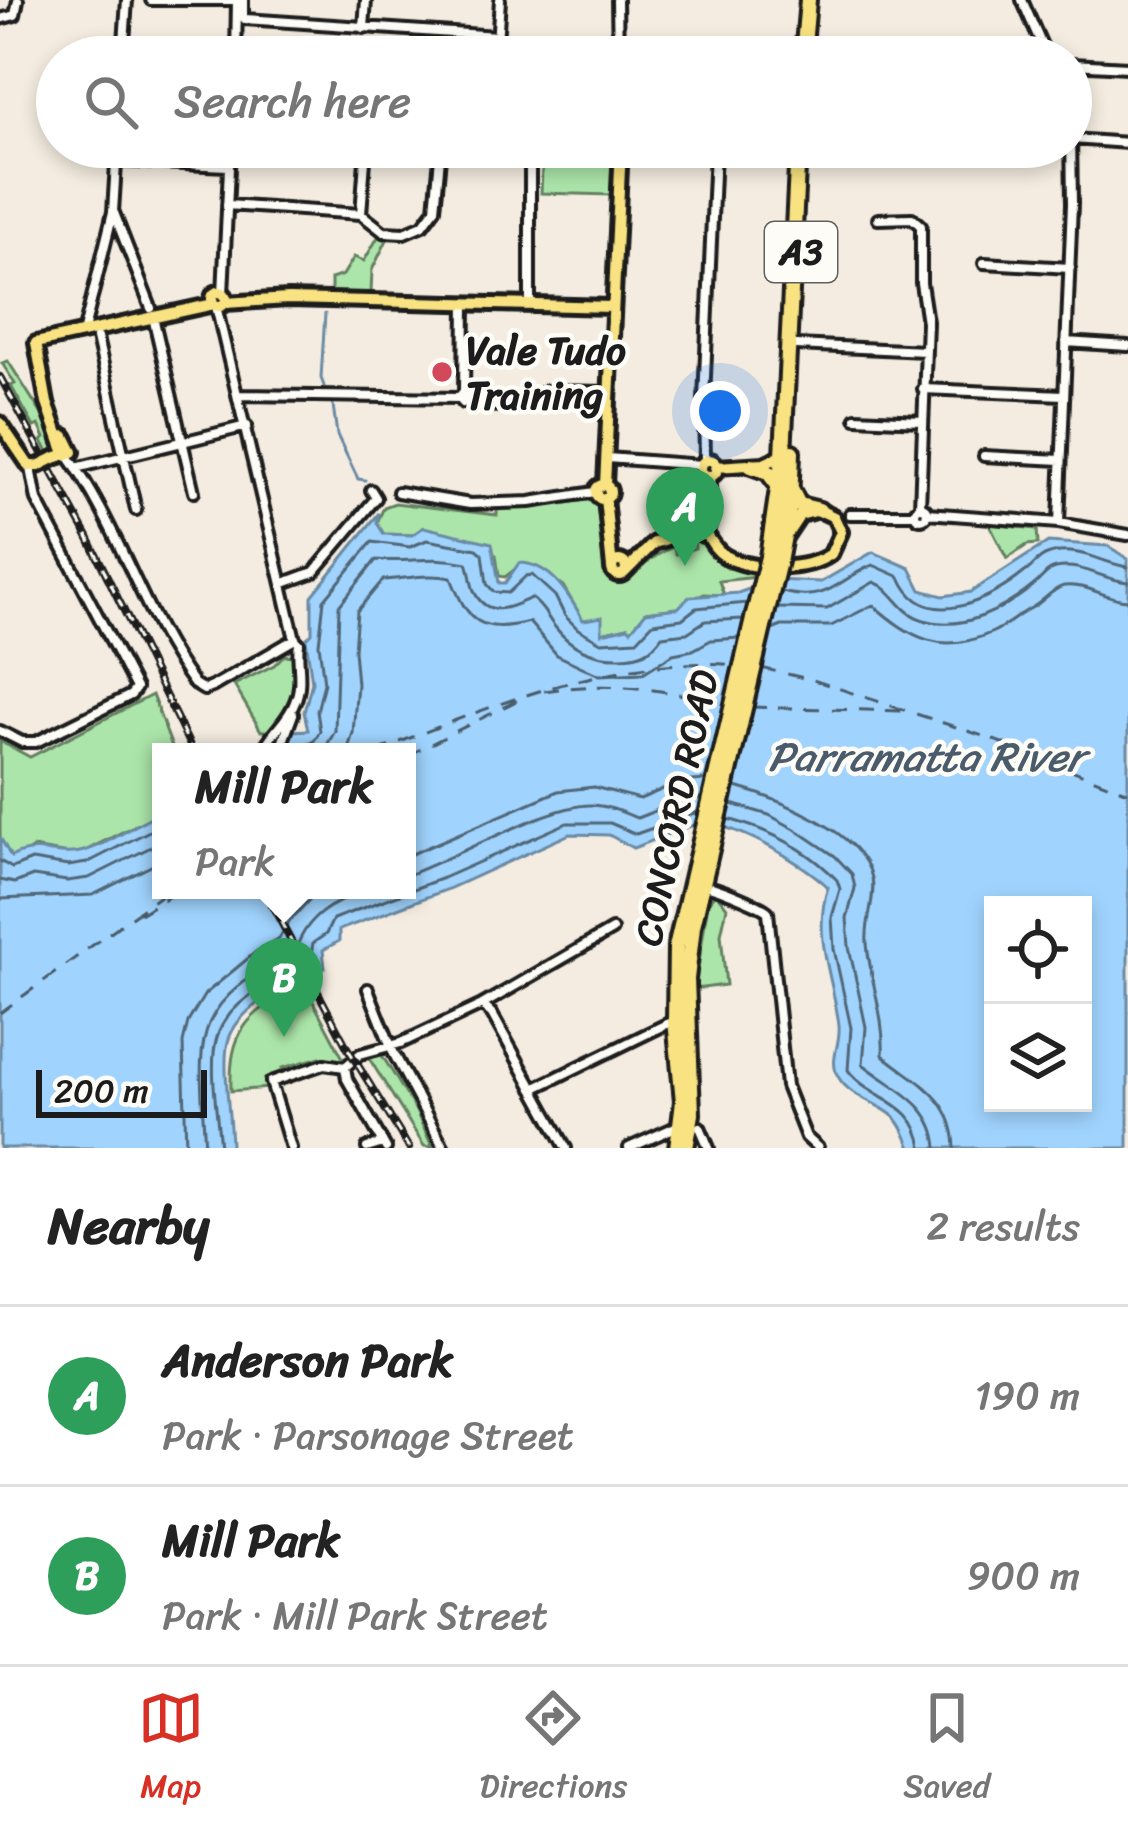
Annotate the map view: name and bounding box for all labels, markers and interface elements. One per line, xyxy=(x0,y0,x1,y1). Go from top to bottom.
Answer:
search box xyxy=(36,36,1092,168)
text: Search here xyxy=(174,62,411,142)
icon: search xyxy=(78,69,144,135)
road number: A3 xyxy=(765,222,837,282)
place label: Vale Tudo Training xyxy=(466,316,626,430)
marker: Vale Tudo Training xyxy=(429,359,455,385)
your location xyxy=(690,381,750,441)
pin: A xyxy=(646,467,724,566)
street label: CONCORD ROAD xyxy=(613,663,739,952)
water label: Parramatta River xyxy=(768,720,1092,794)
popup xyxy=(152,743,416,899)
text: Mill Park xyxy=(195,747,373,827)
text: Park xyxy=(195,827,275,896)
map controls xyxy=(984,896,1092,1112)
button: locate xyxy=(984,896,1092,1004)
pin: B xyxy=(245,938,323,1037)
button: layers xyxy=(984,1004,1092,1112)
text: 200 m xyxy=(54,1062,149,1120)
scale bar xyxy=(36,1064,207,1117)
text: Nearby xyxy=(48,1181,209,1271)
text: 2 results xyxy=(926,1192,1080,1261)
text: Anderson Park xyxy=(162,1321,453,1401)
text: A xyxy=(74,1361,100,1430)
text: 190 m xyxy=(975,1361,1080,1430)
text: Park · Parsonage Street xyxy=(162,1401,574,1470)
text: Mill Park xyxy=(162,1501,340,1581)
text: B xyxy=(75,1541,99,1610)
text: 900 m xyxy=(967,1541,1080,1610)
text: Park · Mill Park Street xyxy=(162,1581,548,1650)
tab: Map xyxy=(138,1685,204,1815)
tab: Directions xyxy=(480,1685,627,1815)
tab: Saved xyxy=(903,1685,990,1815)

